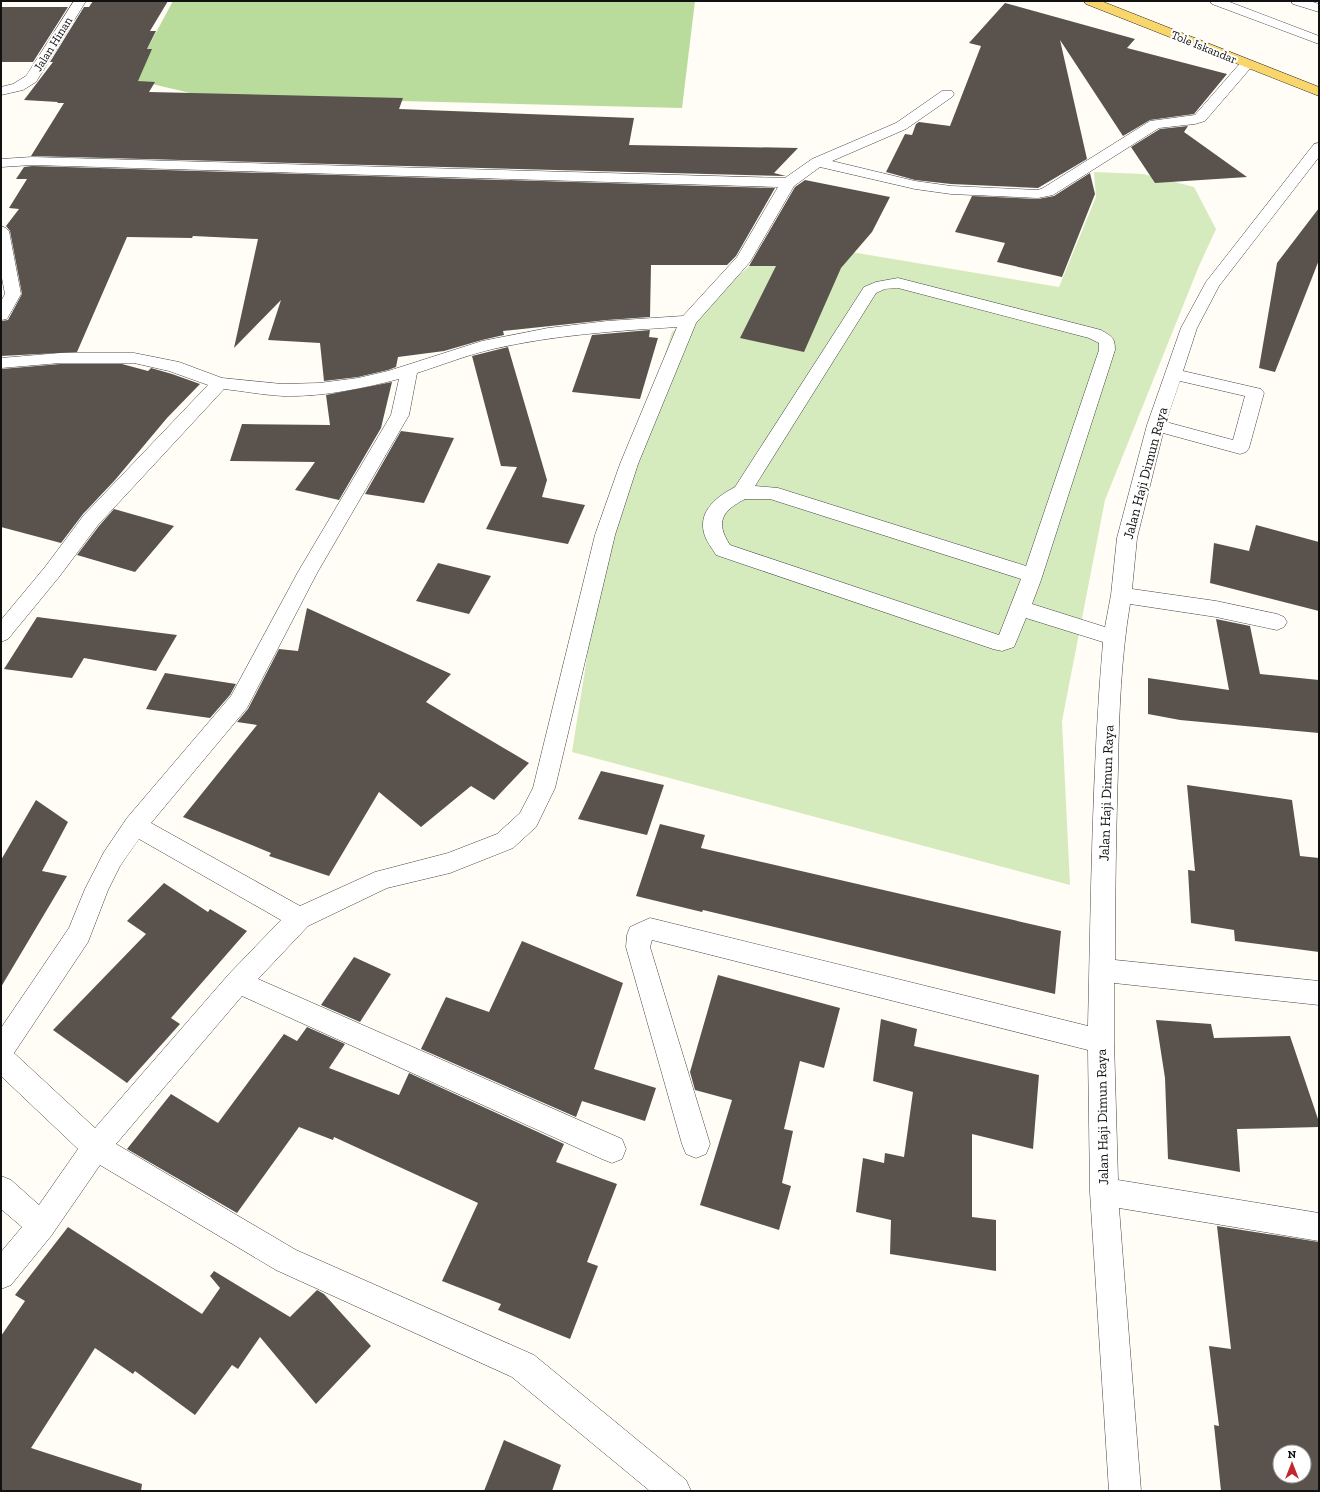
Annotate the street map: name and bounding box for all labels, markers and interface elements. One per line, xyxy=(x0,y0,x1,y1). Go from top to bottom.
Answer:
street label: Jalan Hinan xyxy=(31,14,75,74)
street label: Tole Iskandar xyxy=(1169,27,1239,67)
street label: Jalan Haji Dimun Raya xyxy=(1120,405,1171,541)
street label: Jalan Haji Dimun Raya xyxy=(1096,724,1117,861)
street label: Jalan Haji Dimun Raya xyxy=(1093,1049,1112,1185)
north arrow xyxy=(1272,1444,1312,1484)
text: N xyxy=(1288,1448,1297,1461)

